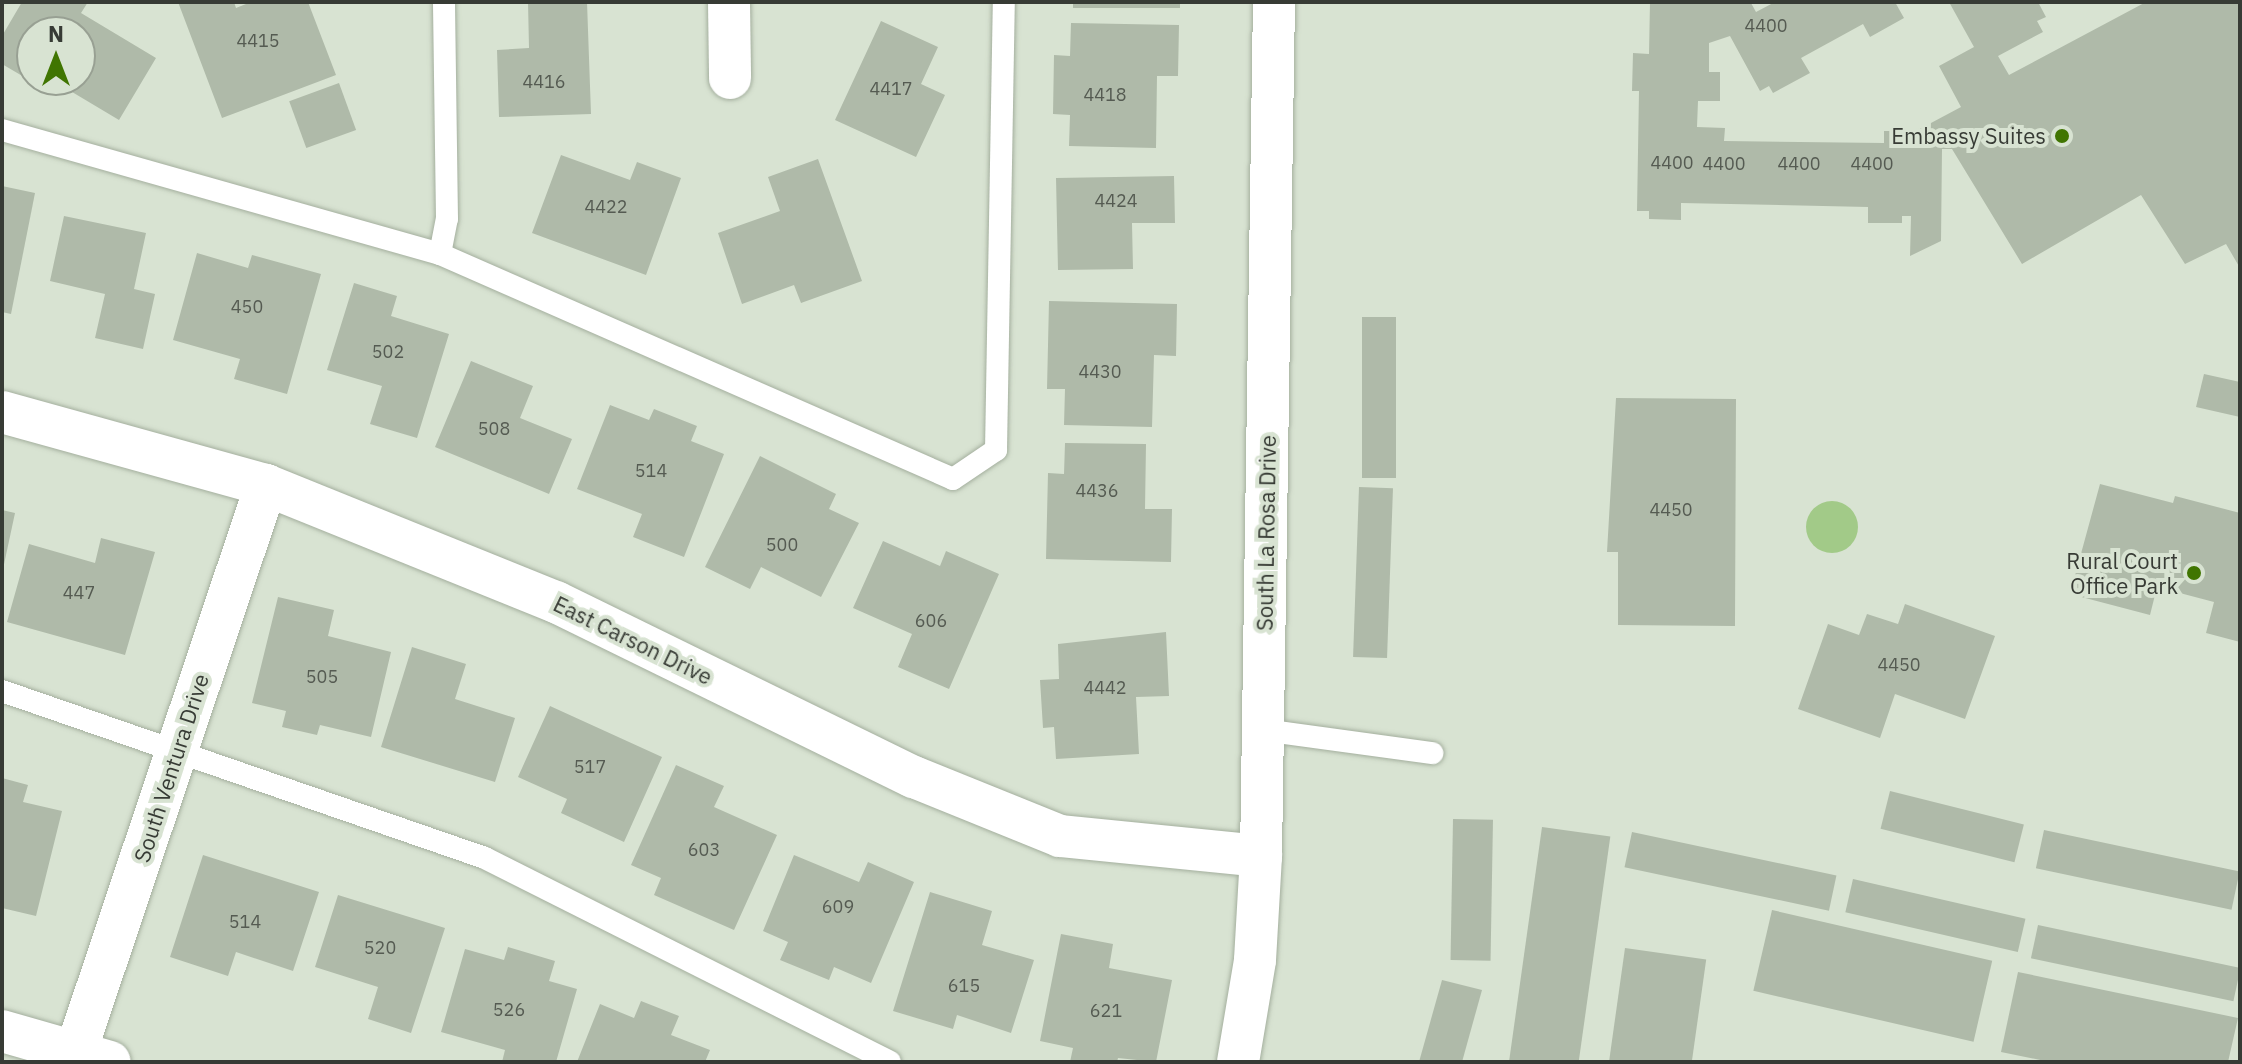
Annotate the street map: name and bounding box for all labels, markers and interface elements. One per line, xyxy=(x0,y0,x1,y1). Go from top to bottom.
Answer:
house number: 4400 xyxy=(1744,15,1788,37)
north arrow xyxy=(16,16,96,96)
text: N xyxy=(48,19,64,48)
house number: 4415 xyxy=(236,30,280,52)
house number: 4416 xyxy=(522,71,566,93)
house number: 4417 xyxy=(869,78,913,100)
house number: 4418 xyxy=(1083,84,1127,106)
place label: Embassy Suites xyxy=(1891,123,2046,149)
marker: Embassy Suites xyxy=(2053,127,2071,145)
house number: 4400 xyxy=(1650,152,1694,174)
house number: 4400 xyxy=(1702,153,1746,175)
house number: 4400 xyxy=(1777,153,1821,175)
house number: 4400 xyxy=(1850,153,1894,175)
house number: 4424 xyxy=(1094,190,1138,212)
house number: 4422 xyxy=(584,196,628,218)
house number: 450 xyxy=(231,296,263,318)
house number: 502 xyxy=(372,341,404,363)
house number: 4430 xyxy=(1078,361,1122,383)
house number: 508 xyxy=(478,418,510,440)
street label: South La Rosa Drive xyxy=(1251,435,1281,631)
house number: 514 xyxy=(635,460,667,482)
house number: 4436 xyxy=(1075,480,1119,502)
house number: 4450 xyxy=(1649,499,1693,521)
house number: 500 xyxy=(766,534,798,556)
place label: Rural Court Office Park xyxy=(2066,547,2178,598)
marker: Rural Court Office Park xyxy=(2185,564,2203,582)
house number: 447 xyxy=(63,582,95,604)
street label: East Carson Drive xyxy=(549,590,717,690)
house number: 606 xyxy=(915,610,947,632)
house number: 4450 xyxy=(1877,654,1921,676)
house number: 505 xyxy=(306,666,338,688)
street label: South Ventura Drive xyxy=(128,670,214,866)
house number: 4442 xyxy=(1083,677,1127,699)
house number: 517 xyxy=(574,756,606,778)
house number: 603 xyxy=(688,839,720,861)
house number: 609 xyxy=(822,896,854,918)
house number: 514 xyxy=(229,911,261,933)
house number: 520 xyxy=(364,937,396,959)
house number: 615 xyxy=(948,975,980,997)
house number: 526 xyxy=(493,999,525,1021)
house number: 621 xyxy=(1090,1000,1122,1022)

